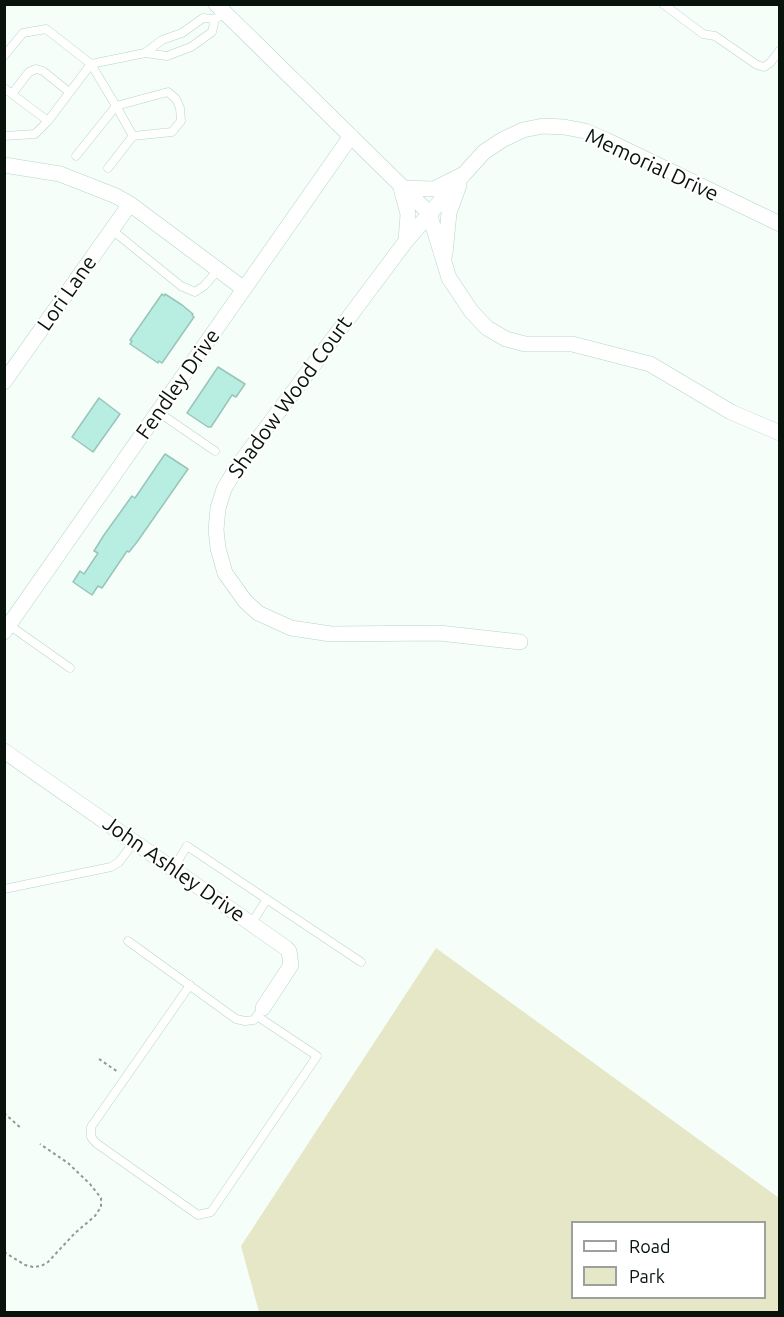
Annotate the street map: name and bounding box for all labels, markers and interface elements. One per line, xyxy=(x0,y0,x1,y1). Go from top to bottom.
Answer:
street label: Memorial Drive xyxy=(581,123,723,207)
street label: Lori Lane xyxy=(32,251,102,335)
street label: Shadow Wood Court xyxy=(223,311,357,483)
street label: Fendley Drive xyxy=(131,324,225,444)
street label: John Ashley Drive xyxy=(98,810,250,928)
legend xyxy=(571,1221,766,1299)
text: Road xyxy=(629,1236,671,1256)
text: Park xyxy=(629,1266,665,1286)

